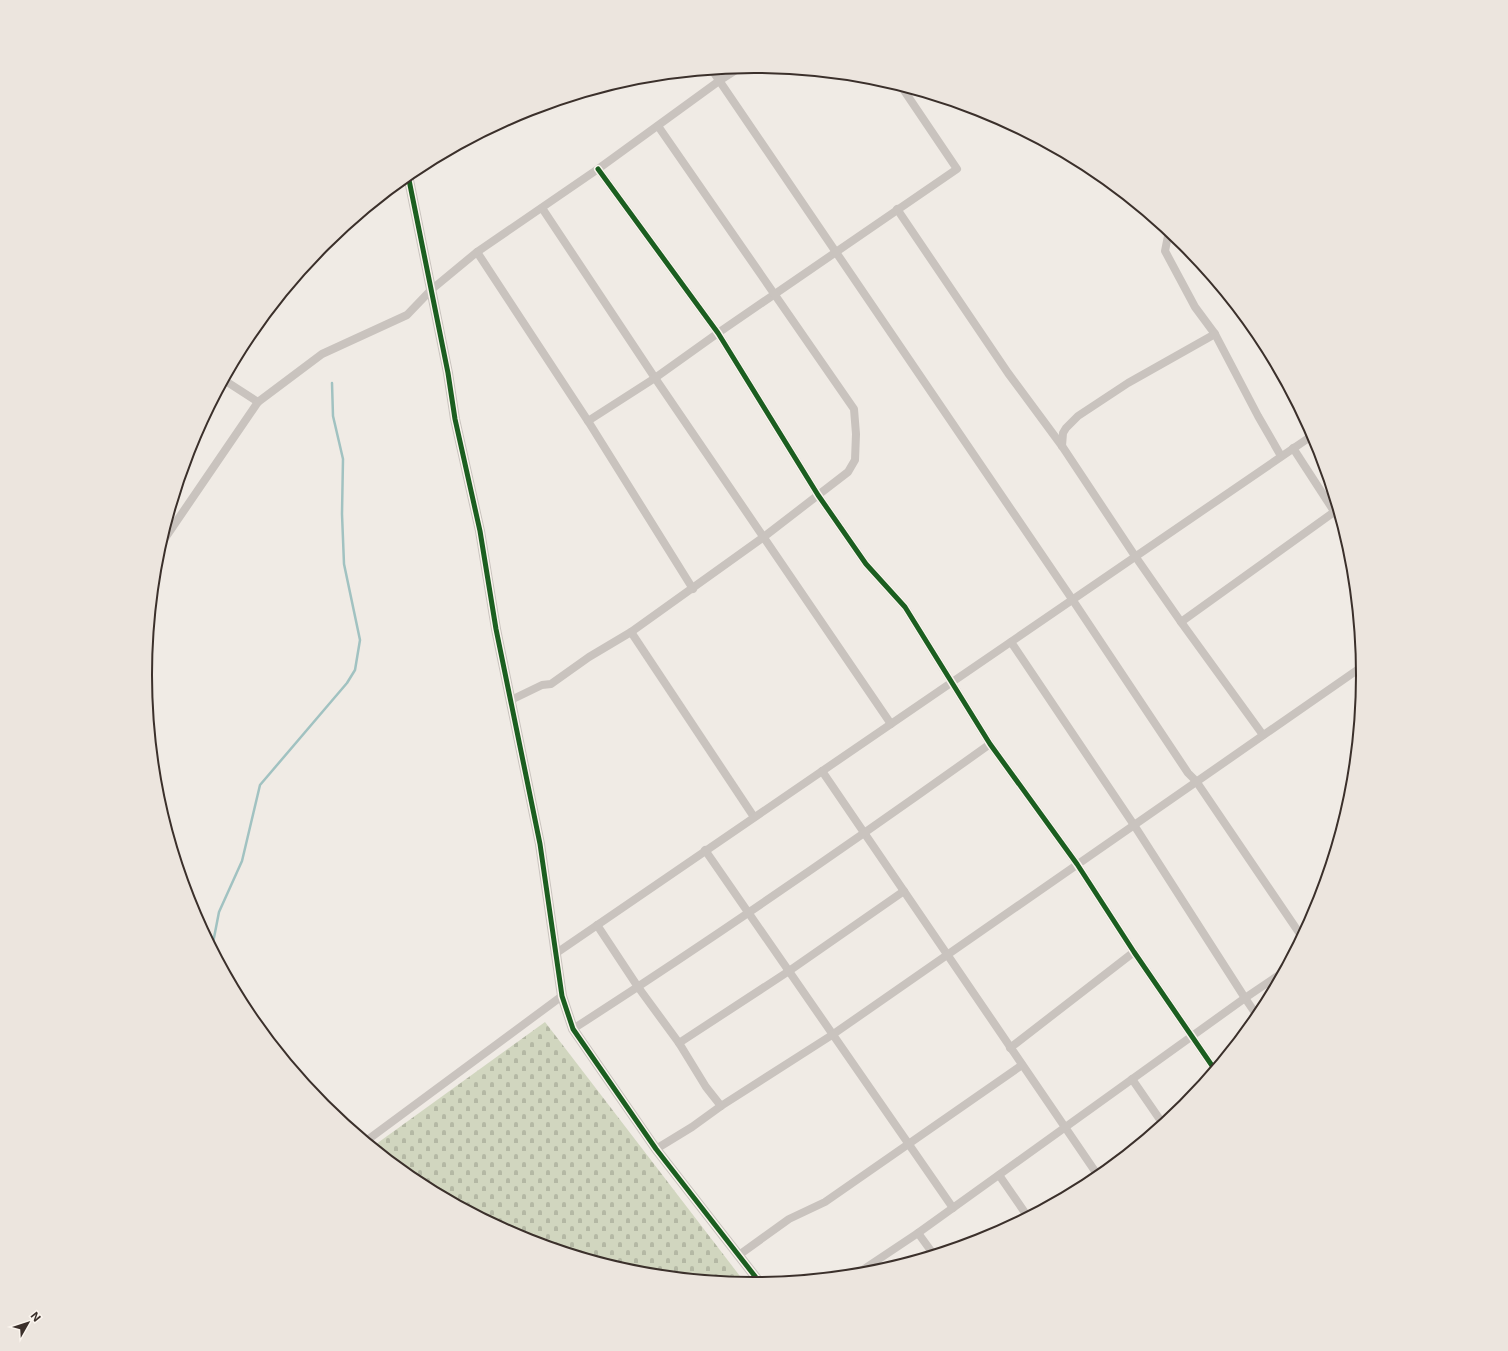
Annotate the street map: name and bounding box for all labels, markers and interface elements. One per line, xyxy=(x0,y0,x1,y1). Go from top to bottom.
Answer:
north arrow xyxy=(8,1303,48,1343)
text: N xyxy=(28,1309,44,1324)

